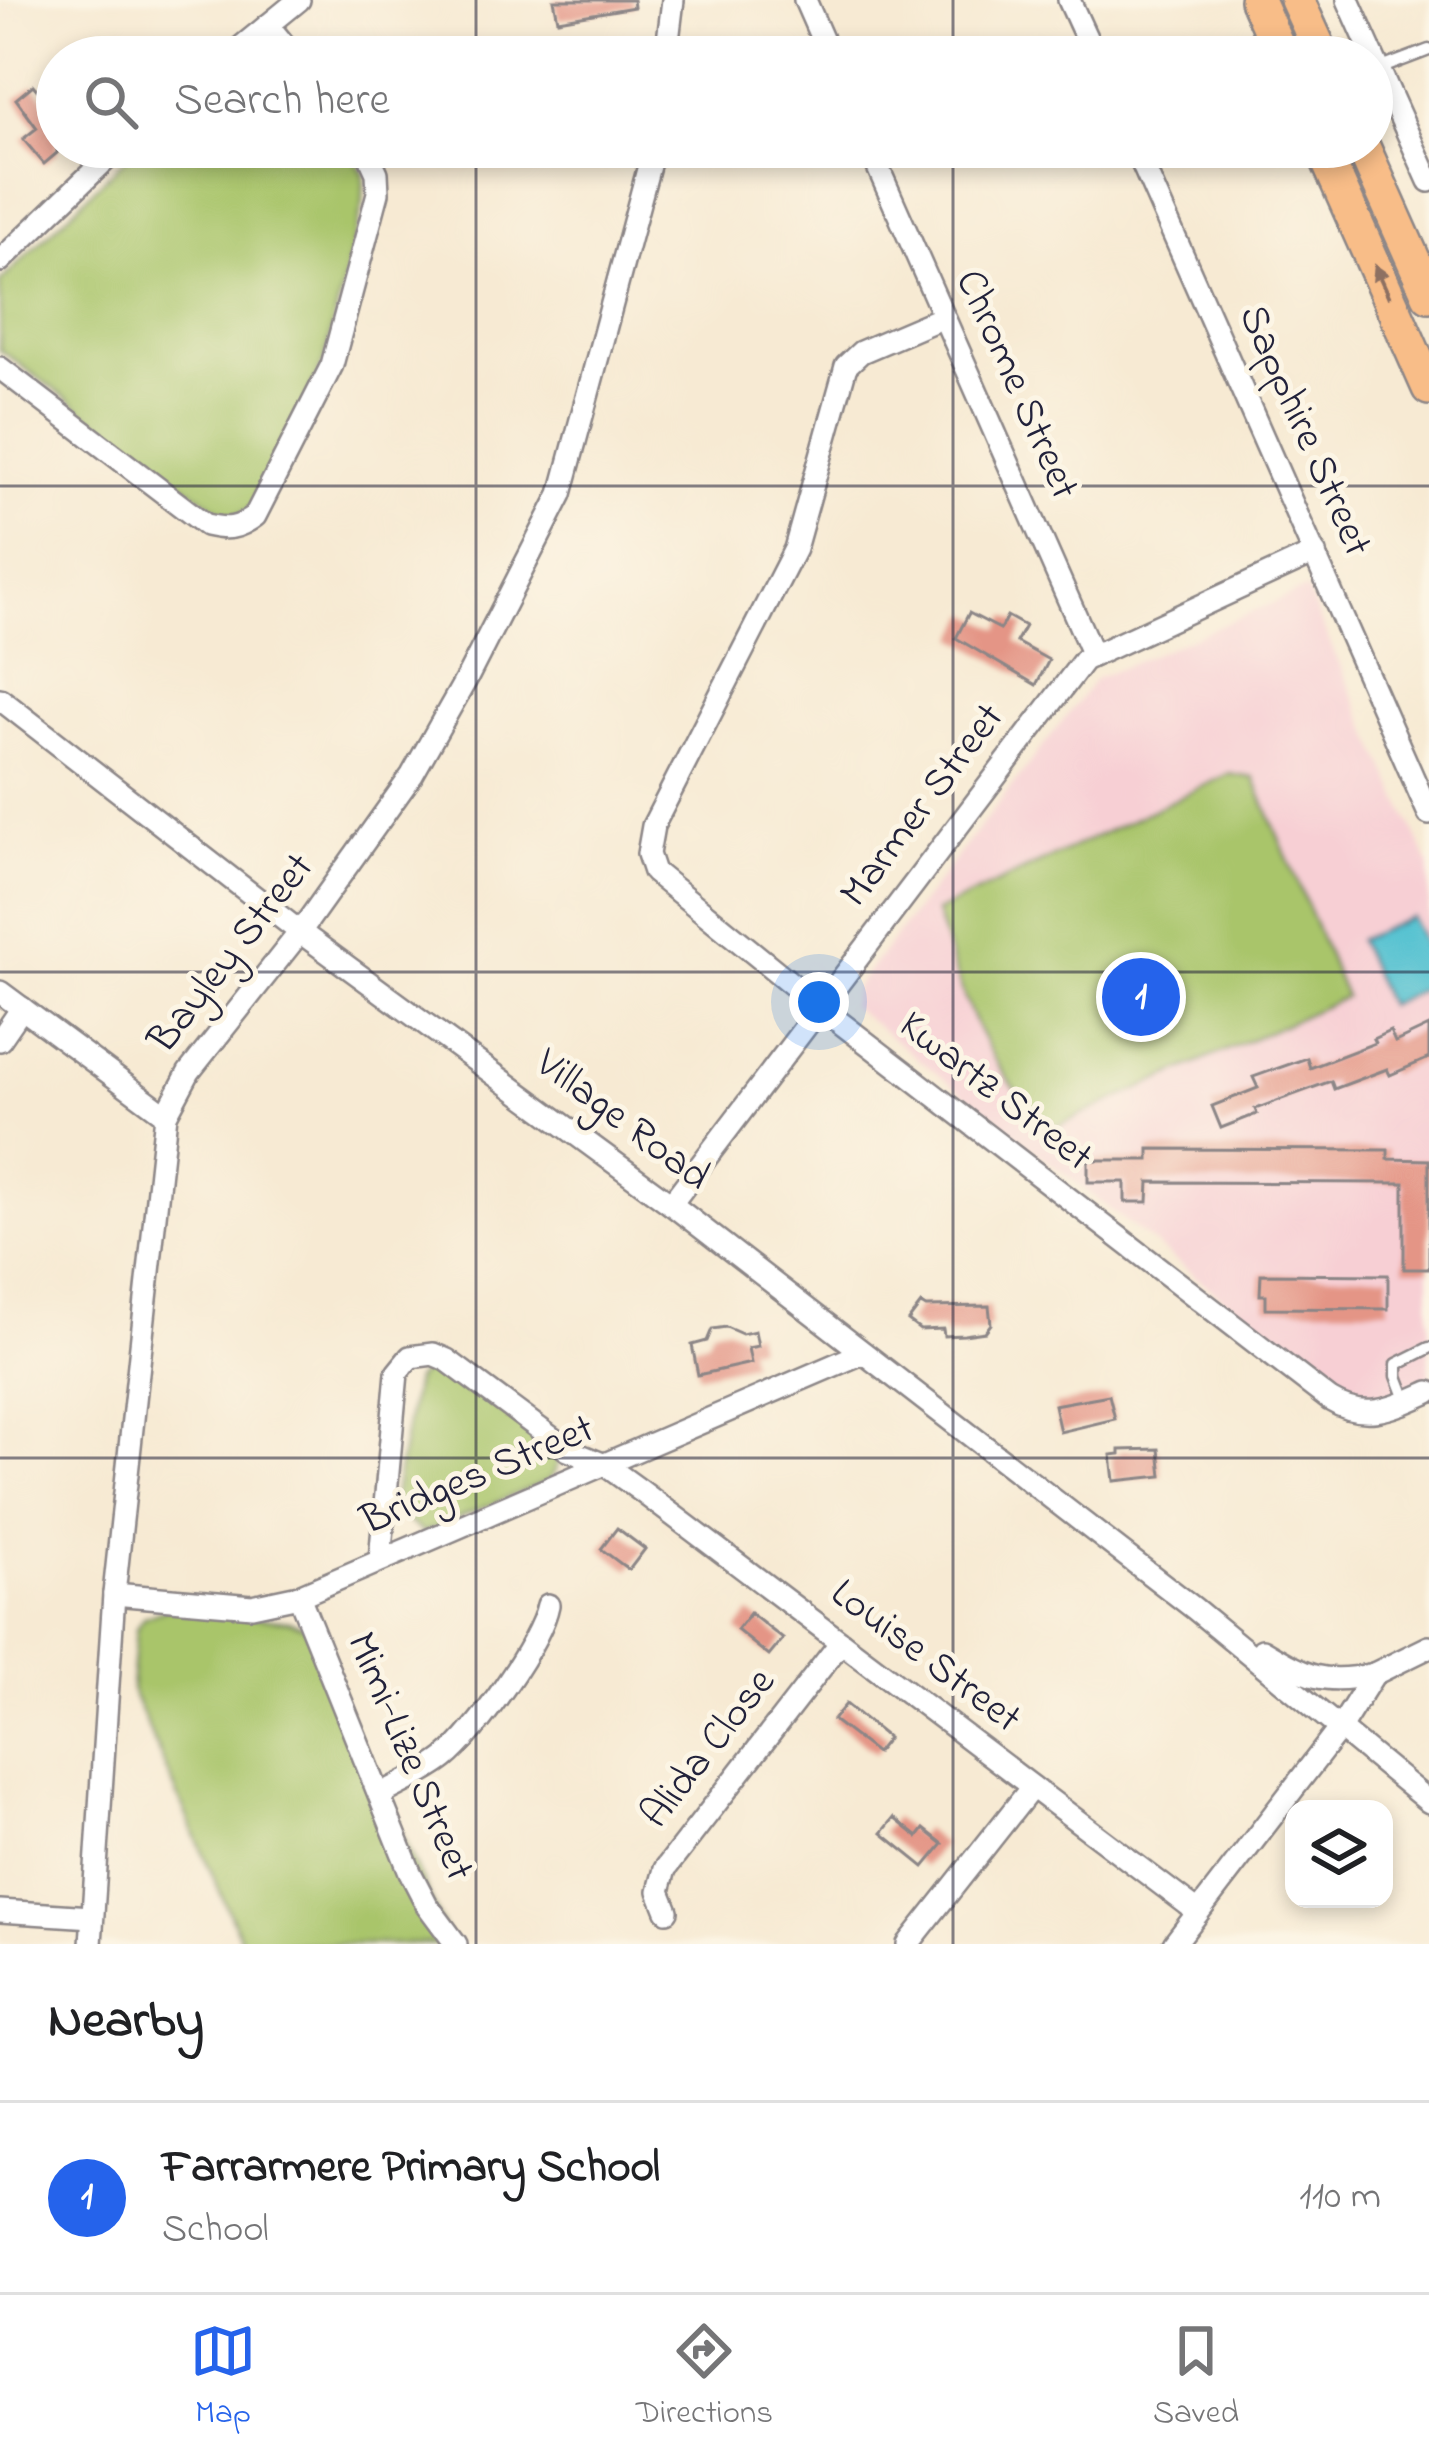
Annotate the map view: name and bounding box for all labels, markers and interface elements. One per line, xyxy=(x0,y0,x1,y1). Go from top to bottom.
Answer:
search box xyxy=(36,36,1393,168)
icon: search xyxy=(78,69,144,135)
text: Search here xyxy=(174,69,390,135)
street label: Chrome Street xyxy=(938,260,1094,510)
one-way arrow xyxy=(1371,264,1391,299)
street label: Sapphire Street xyxy=(1221,295,1387,567)
street label: Marmer Street xyxy=(826,691,1020,921)
street label: Bayley Street xyxy=(134,841,330,1068)
pin: 1 xyxy=(1102,952,1180,1042)
your location xyxy=(789,972,849,1032)
street label: Kwartz Street xyxy=(885,997,1105,1187)
street label: Village Road xyxy=(521,1034,723,1207)
street label: Bridges Street xyxy=(351,1399,604,1553)
street label: Louise Street xyxy=(817,1565,1033,1749)
street label: Mimi-Lize Street xyxy=(329,1623,489,1891)
street label: Alida Close xyxy=(627,1655,791,1842)
map controls xyxy=(1285,1800,1393,1908)
button: layers xyxy=(1285,1800,1393,1908)
text: Nearby xyxy=(48,1985,204,2060)
text: Farrarmere Primary School xyxy=(162,2136,660,2202)
text: 1 xyxy=(81,2169,93,2226)
text: 110 m xyxy=(1299,2169,1381,2226)
text: School xyxy=(162,2202,269,2259)
tab: Map xyxy=(190,2318,256,2438)
tab: Directions xyxy=(636,2318,773,2438)
tab: Saved xyxy=(1153,2318,1239,2438)

